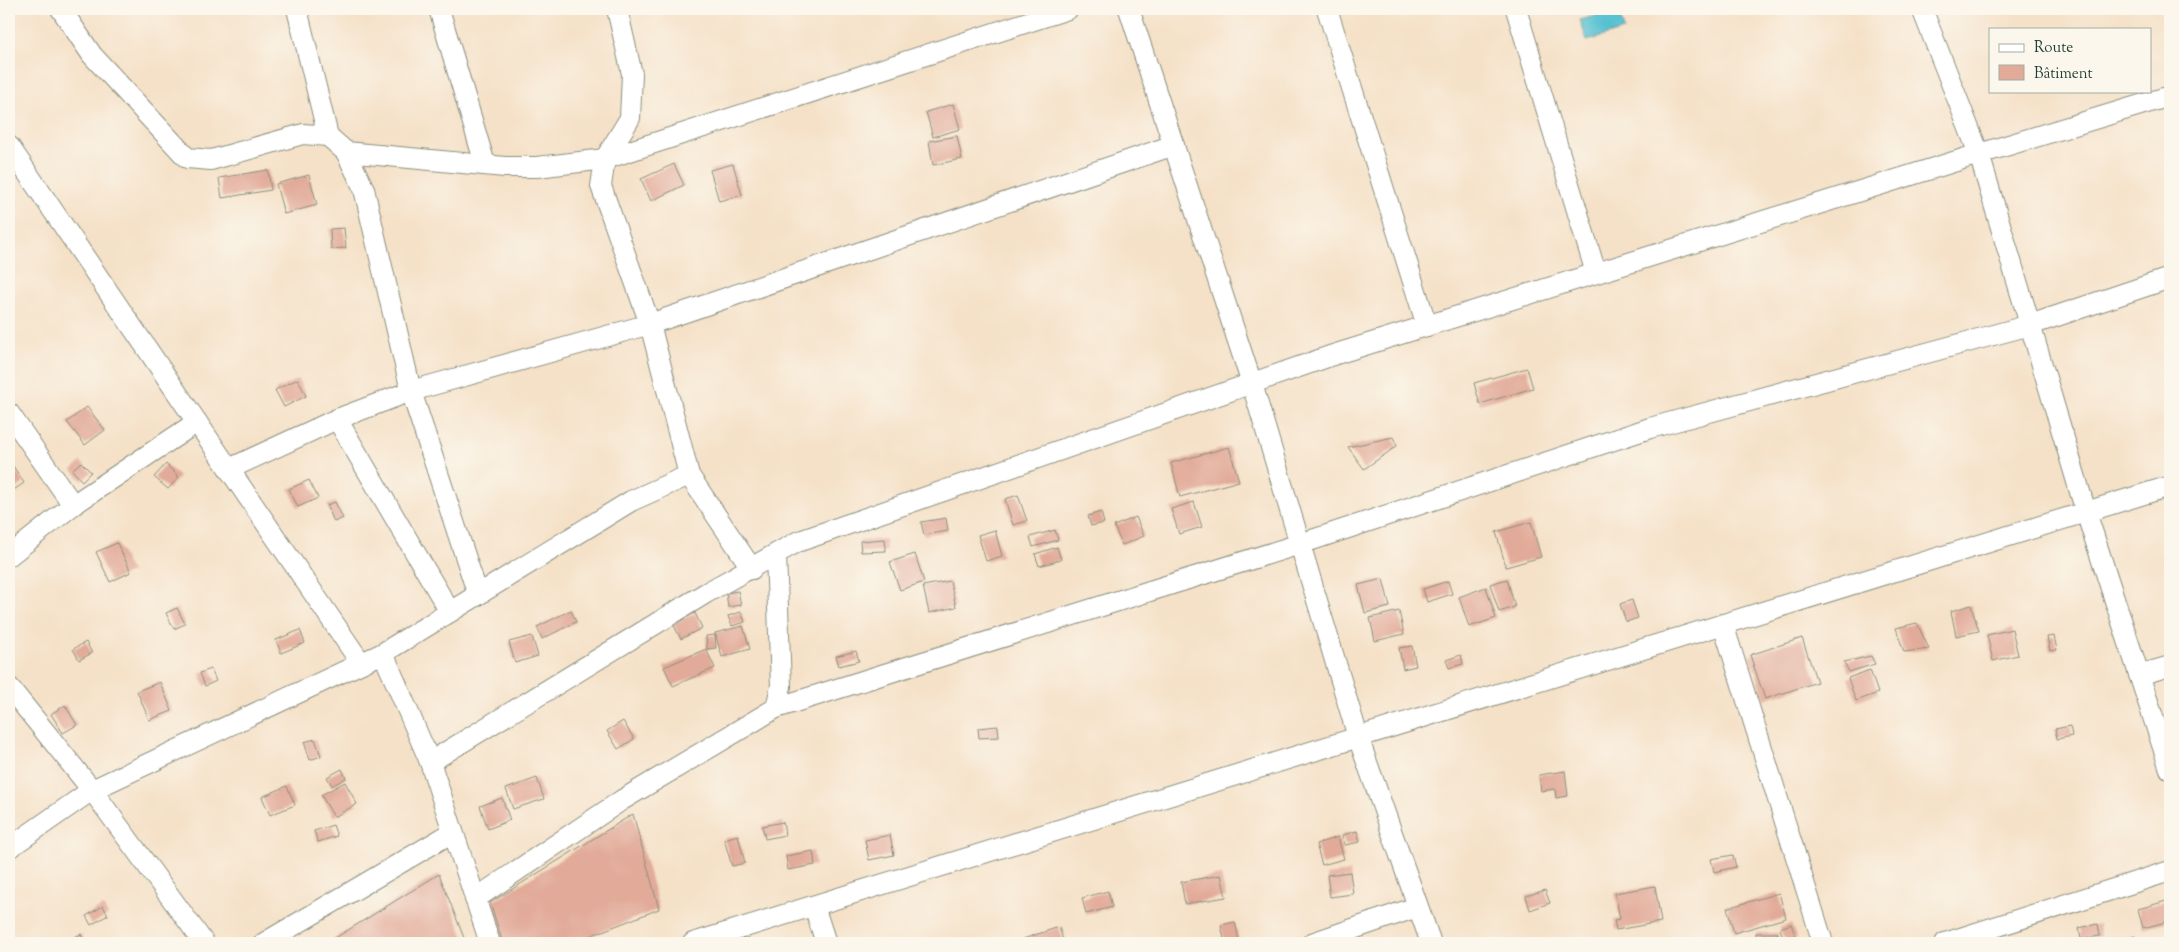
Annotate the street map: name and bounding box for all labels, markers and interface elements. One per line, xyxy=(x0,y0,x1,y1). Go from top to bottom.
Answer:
legend xyxy=(1989,28,2152,92)
text: Route xyxy=(2034,38,2073,59)
text: Bâtiment xyxy=(2034,64,2093,85)

